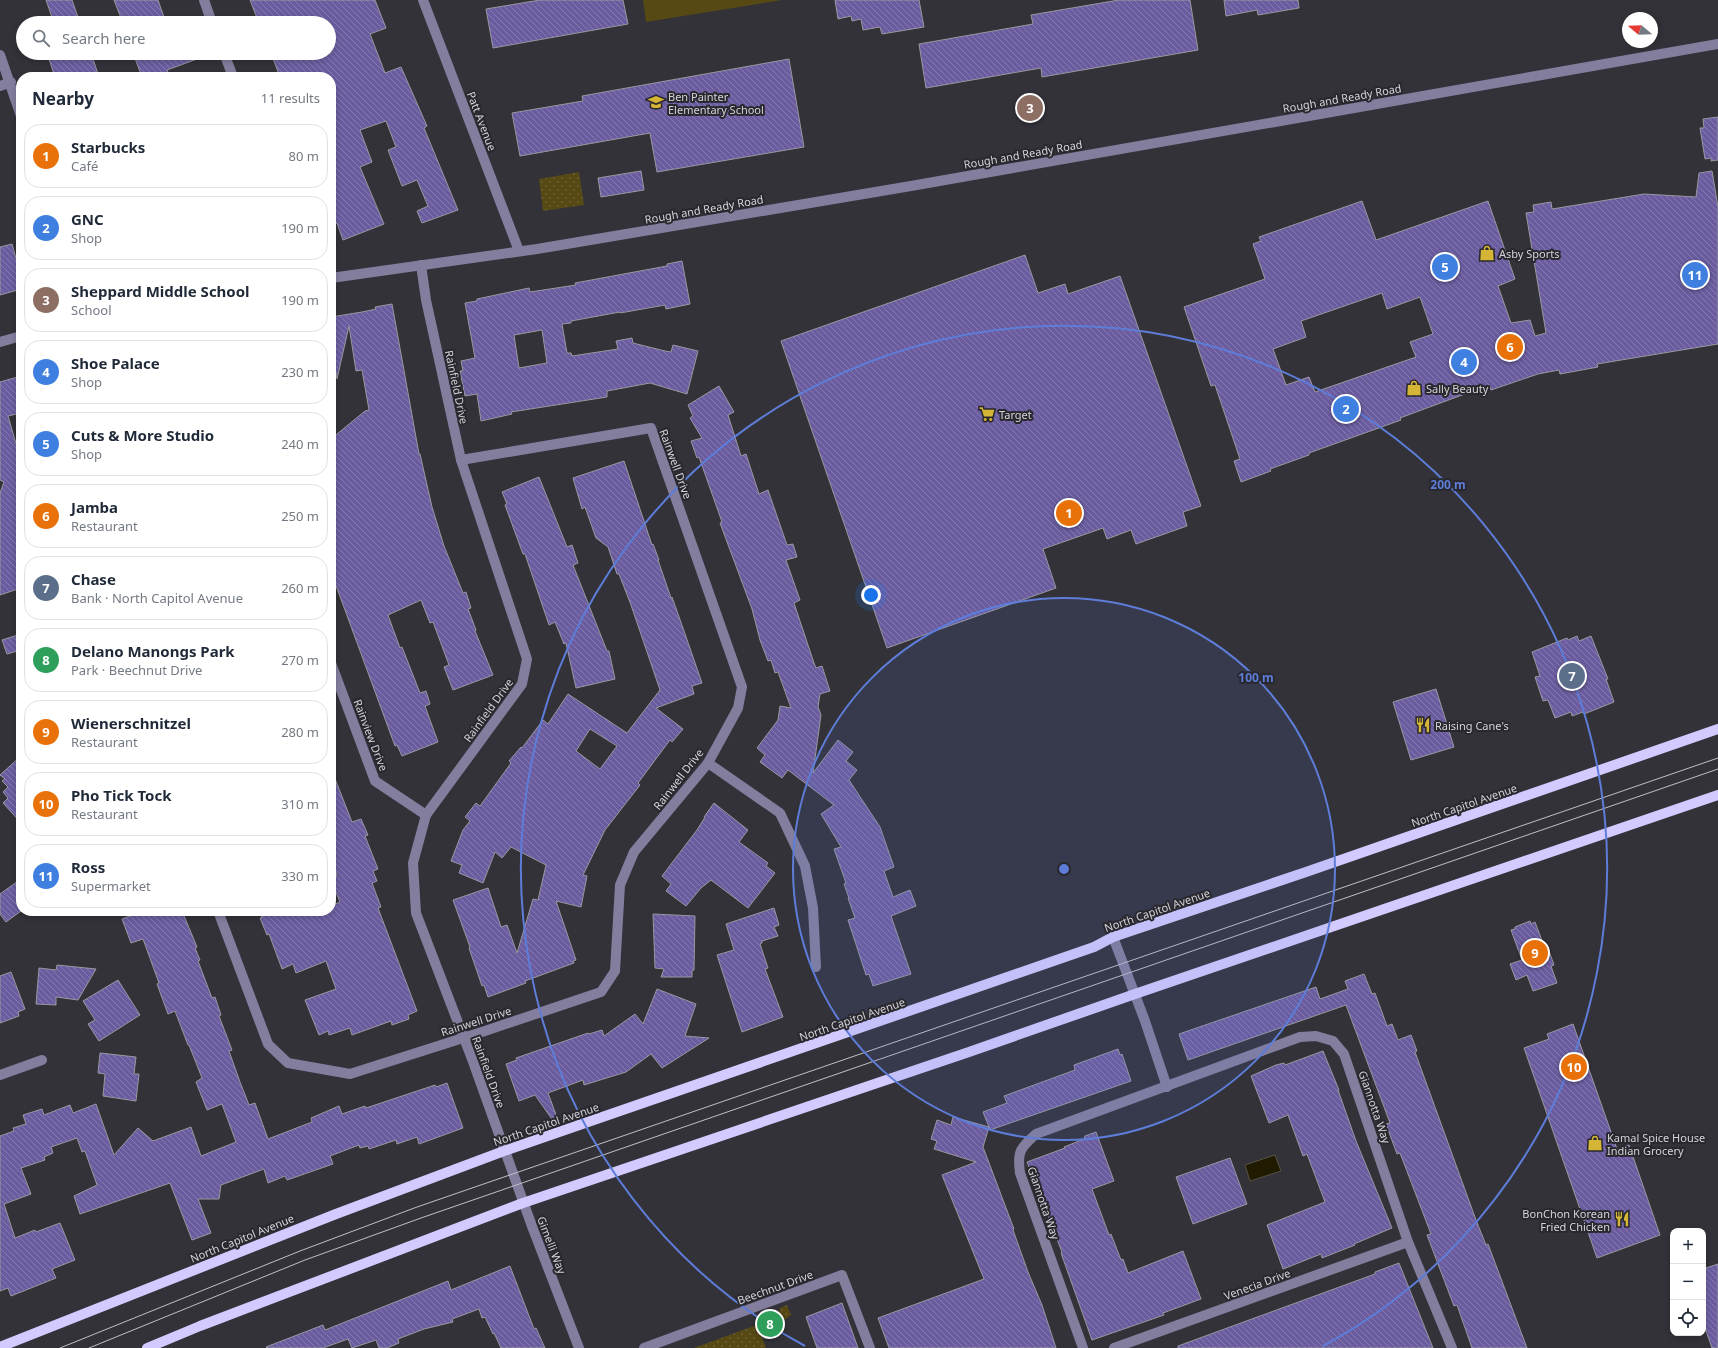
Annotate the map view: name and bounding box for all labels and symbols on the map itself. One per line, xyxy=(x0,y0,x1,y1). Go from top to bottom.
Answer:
north arrow xyxy=(1622,12,1658,48)
street label: Rough and Ready Road xyxy=(1282,80,1402,116)
street label: Patt Avenue xyxy=(464,89,500,153)
place label: Ben Painter Elementary School xyxy=(668,89,764,117)
school or university icon: Ben Painter Elementary School xyxy=(647,93,665,111)
pin: 3 xyxy=(1017,93,1043,123)
street label: Rough and Ready Road xyxy=(963,136,1083,172)
street label: Rough and Ready Road xyxy=(644,191,764,227)
shop icon: Asby Sports xyxy=(1478,244,1496,262)
place label: Asby Sports xyxy=(1499,246,1560,261)
pin: 5 xyxy=(1432,252,1458,282)
pin: 11 xyxy=(1682,260,1708,290)
pin: 6 xyxy=(1497,332,1523,362)
pin: 4 xyxy=(1451,347,1477,377)
street label: Rainfield Drive xyxy=(442,349,472,425)
shop icon: Sally Beauty xyxy=(1405,379,1423,397)
place label: Sally Beauty xyxy=(1426,381,1489,396)
pin: 2 xyxy=(1333,394,1359,424)
supermarket icon: Target xyxy=(978,405,996,423)
place label: Target xyxy=(999,407,1032,422)
street label: Rainwell Drive xyxy=(656,427,696,501)
text: 200 m xyxy=(1430,476,1466,493)
pin: 1 xyxy=(1056,498,1082,528)
your location xyxy=(861,585,881,605)
pin: 7 xyxy=(1559,661,1585,691)
text: 100 m xyxy=(1238,669,1274,686)
street label: Rainfield Drive xyxy=(460,675,516,745)
street label: Rainview Drive xyxy=(350,697,392,773)
restaurant icon: Raising Cane's xyxy=(1414,716,1432,734)
place label: Raising Cane's xyxy=(1435,718,1509,733)
street label: Rainwell Drive xyxy=(650,746,706,812)
street label: North Capitol Avenue xyxy=(1409,780,1519,830)
centre of rings xyxy=(1057,862,1071,876)
street label: North Capitol Avenue xyxy=(1102,885,1212,935)
pin: 9 xyxy=(1522,938,1548,968)
street label: North Capitol Avenue xyxy=(797,994,907,1044)
street label: Rainwell Drive xyxy=(439,1003,513,1039)
street label: Rainfield Drive xyxy=(469,1034,509,1110)
pin: 10 xyxy=(1561,1052,1587,1082)
street label: Giannotta Way xyxy=(1356,1069,1395,1146)
street label: North Capitol Avenue xyxy=(491,1099,601,1149)
place label: Kamal Spice House Indian Grocery xyxy=(1607,1130,1705,1158)
shop icon: Kamal Spice House Indian Grocery xyxy=(1586,1134,1604,1152)
street label: Giannotta Way xyxy=(1025,1165,1064,1242)
place label: BonChon Korean Fried Chicken xyxy=(1522,1206,1610,1234)
street label: North Capitol Avenue xyxy=(188,1210,296,1266)
restaurant icon: BonChon Korean Fried Chicken xyxy=(1613,1210,1631,1228)
street label: Gimelli Way xyxy=(534,1214,570,1276)
street label: Venecia Drive xyxy=(1222,1265,1292,1303)
street label: Beechnut Drive xyxy=(735,1266,815,1308)
pin: 8 xyxy=(757,1309,783,1339)

